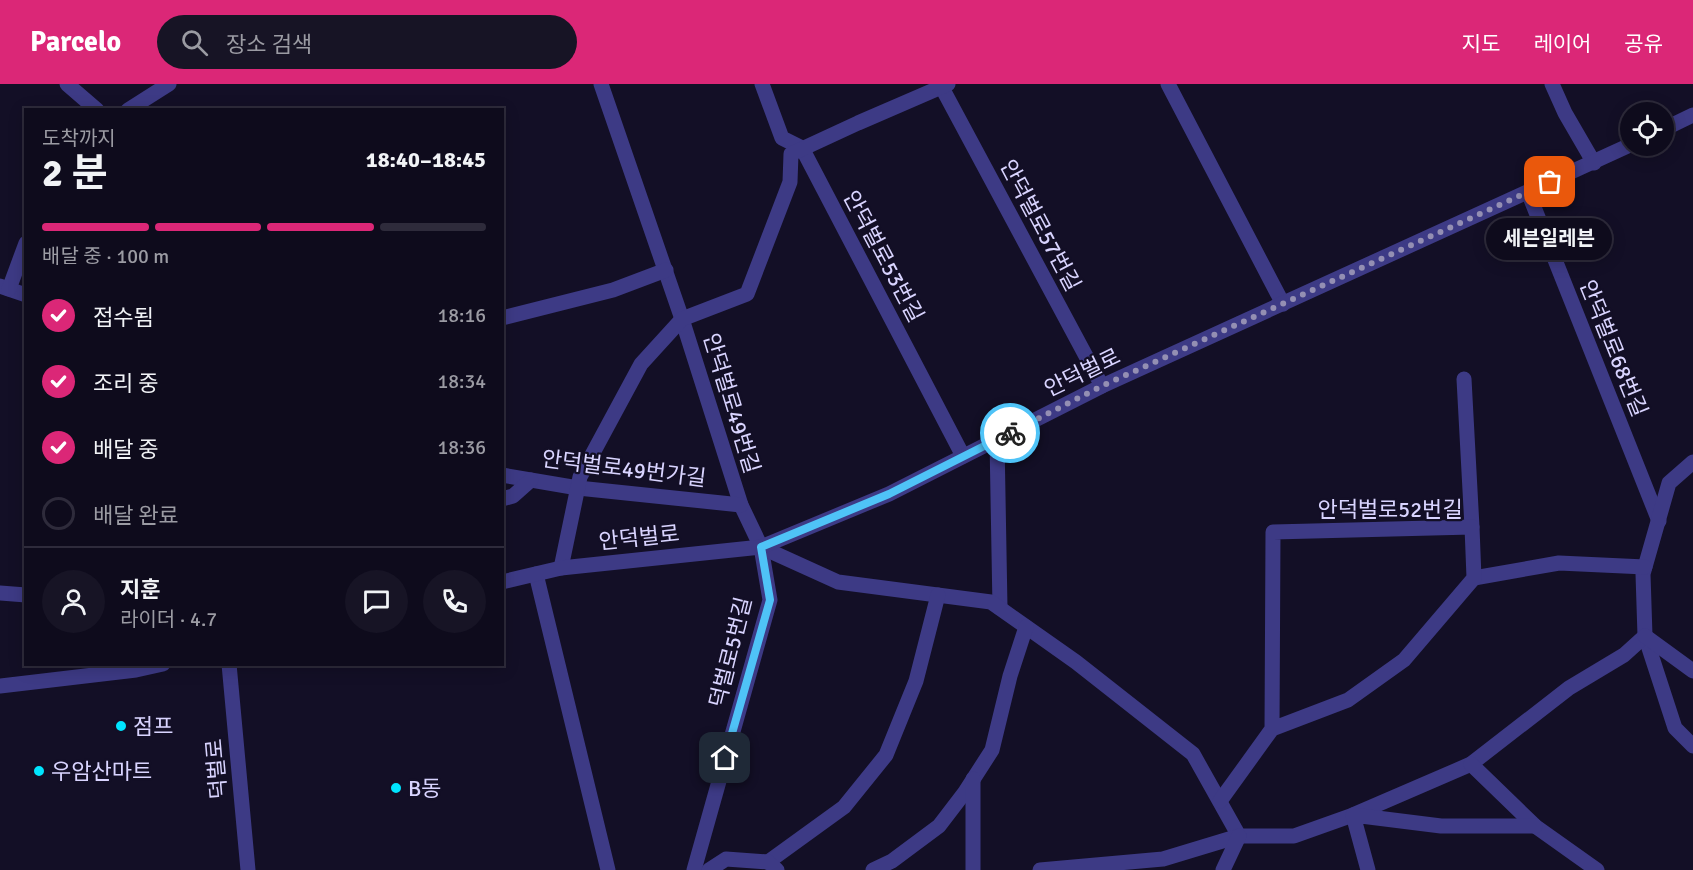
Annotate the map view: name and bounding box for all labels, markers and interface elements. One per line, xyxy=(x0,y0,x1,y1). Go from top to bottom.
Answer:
search box xyxy=(157,15,577,69)
text: Parcelo xyxy=(30,25,121,59)
icon: search xyxy=(178,26,211,59)
text: 장소 검색 xyxy=(226,31,312,58)
text: 지도 xyxy=(1462,31,1500,57)
text: 레이어 xyxy=(1533,31,1591,57)
text: 공유 xyxy=(1624,31,1663,57)
map controls xyxy=(1620,102,1674,156)
button: locate xyxy=(1620,102,1674,156)
text: 도착까지 xyxy=(42,126,116,151)
text: 18:40–18:45 xyxy=(366,146,486,173)
text: 2 분 xyxy=(42,149,108,197)
street label: 안덕벌로57번길 xyxy=(995,155,1087,296)
pin xyxy=(1524,156,1575,207)
icon: bag xyxy=(1533,165,1566,198)
street label: 안덕벌로53번길 xyxy=(838,186,930,327)
callout: 세븐일레븐 xyxy=(1487,218,1613,260)
text: 세븐일레븐 xyxy=(1503,226,1595,251)
text: 배달 중 · 100 m xyxy=(42,244,169,269)
street label: 안덕벌로68번길 xyxy=(1574,276,1653,421)
icon: check xyxy=(42,299,75,332)
text: 18:16 xyxy=(437,303,486,328)
text: 접수됨 xyxy=(93,304,154,331)
street label: 안덕벌로49번길 xyxy=(697,330,766,477)
street label: 안덕벌로 xyxy=(1040,343,1125,402)
icon: check xyxy=(42,365,75,398)
text: 18:34 xyxy=(437,369,486,394)
text: 조리 중 xyxy=(93,370,159,397)
courier xyxy=(980,403,1040,463)
icon: bike xyxy=(994,417,1027,450)
icon: check xyxy=(42,431,75,464)
text: 18:36 xyxy=(437,435,486,460)
text: 배달 중 xyxy=(93,436,159,463)
street label: 안덕벌로49번가길 xyxy=(540,445,708,492)
street label: 안덕벌로52번길 xyxy=(1317,496,1463,523)
text: 배달 완료 xyxy=(93,502,179,529)
street label: 안덕벌로 xyxy=(597,520,681,555)
button: person xyxy=(42,570,105,633)
button: chat xyxy=(345,570,408,633)
button: phone xyxy=(423,570,486,633)
text: 지훈 xyxy=(120,576,160,603)
street label: 덕벌로5번길 xyxy=(704,594,757,710)
text: 라이더 · 4.7 xyxy=(120,607,217,632)
place label: 점프 xyxy=(133,713,173,740)
marker: 점프 xyxy=(114,719,128,733)
pin xyxy=(699,732,750,783)
street label: 덕벌로 xyxy=(200,738,233,800)
icon: home xyxy=(708,741,741,774)
place label: 우암산마트 xyxy=(51,758,152,785)
marker: 우암산마트 xyxy=(32,764,46,778)
place label: B동 xyxy=(408,775,442,802)
marker: B동 xyxy=(389,781,403,795)

